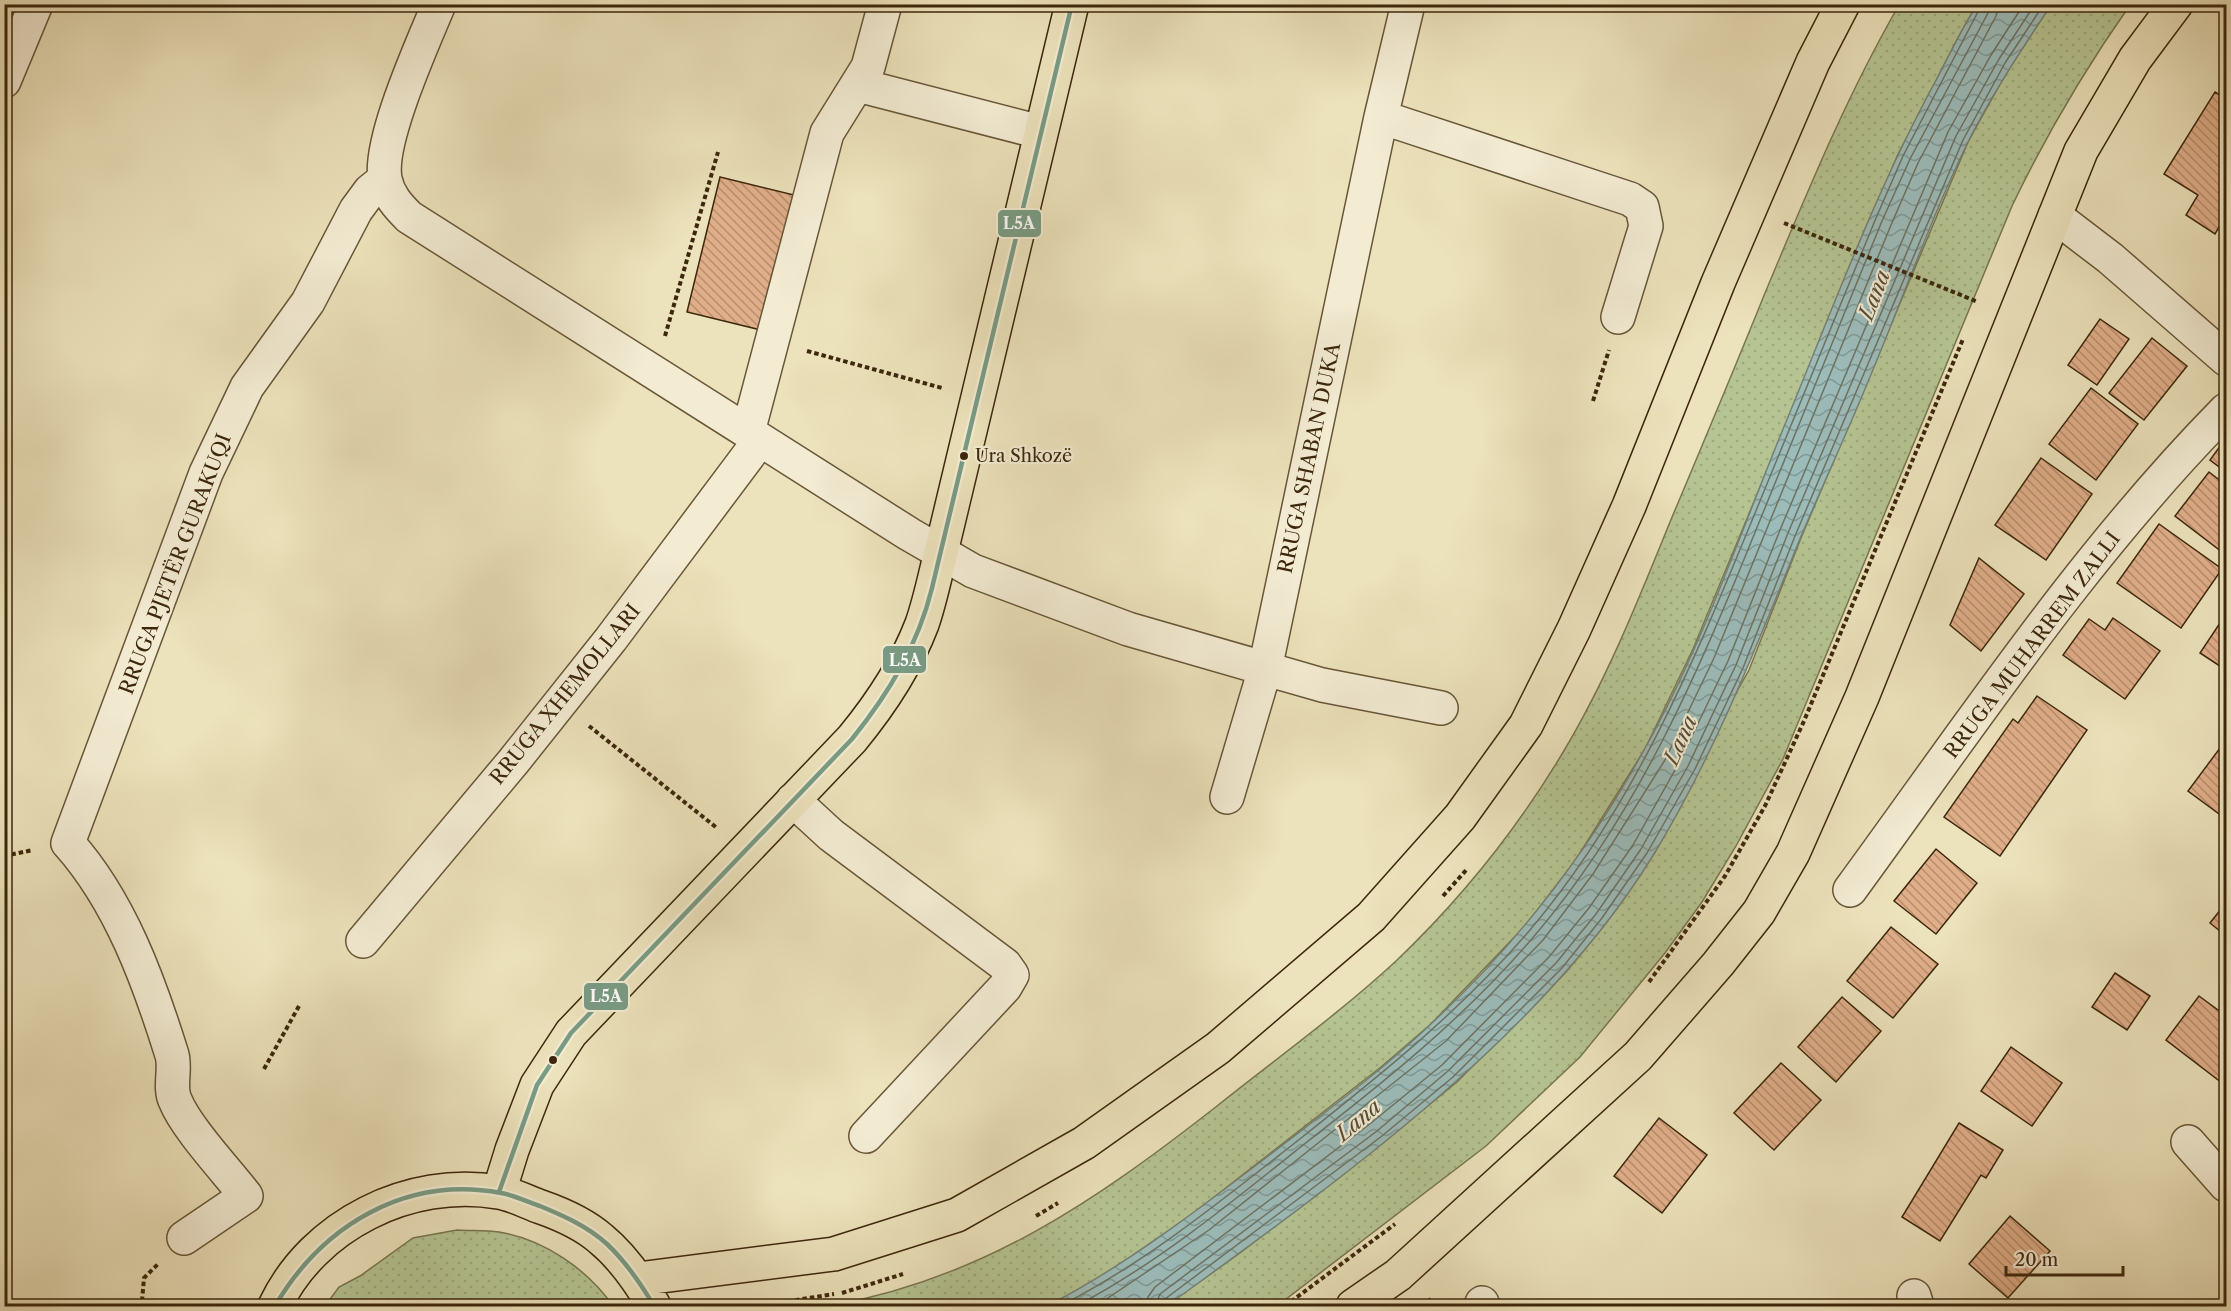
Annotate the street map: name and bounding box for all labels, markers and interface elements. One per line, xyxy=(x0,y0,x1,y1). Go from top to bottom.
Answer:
line badge: L5A xyxy=(997,209,1042,238)
text: L5A xyxy=(1003,213,1036,233)
water label: Lana xyxy=(1852,266,1895,325)
street label: RRUGA SHABAN DUKA xyxy=(1273,339,1345,576)
street label: RRUGA PJETËR GURAKUQI xyxy=(113,430,236,698)
place label: Ura Shkozë xyxy=(975,445,1072,467)
marker: Ura Shkozë xyxy=(958,450,970,462)
street label: RRUGA MUHARREM ZALLI xyxy=(1939,527,2125,763)
street label: RRUGA XHEMOLLARI xyxy=(485,599,645,789)
line badge: L5A xyxy=(882,645,927,674)
text: L5A xyxy=(889,650,922,670)
water label: Lana xyxy=(1657,711,1702,770)
line badge: L5A xyxy=(583,982,629,1011)
text: L5A xyxy=(590,986,623,1006)
unlabelled marker xyxy=(547,1054,559,1066)
water label: Lana xyxy=(1329,1094,1386,1147)
scale bar xyxy=(2006,1239,2123,1277)
text: 20 m xyxy=(2015,1249,2059,1271)

